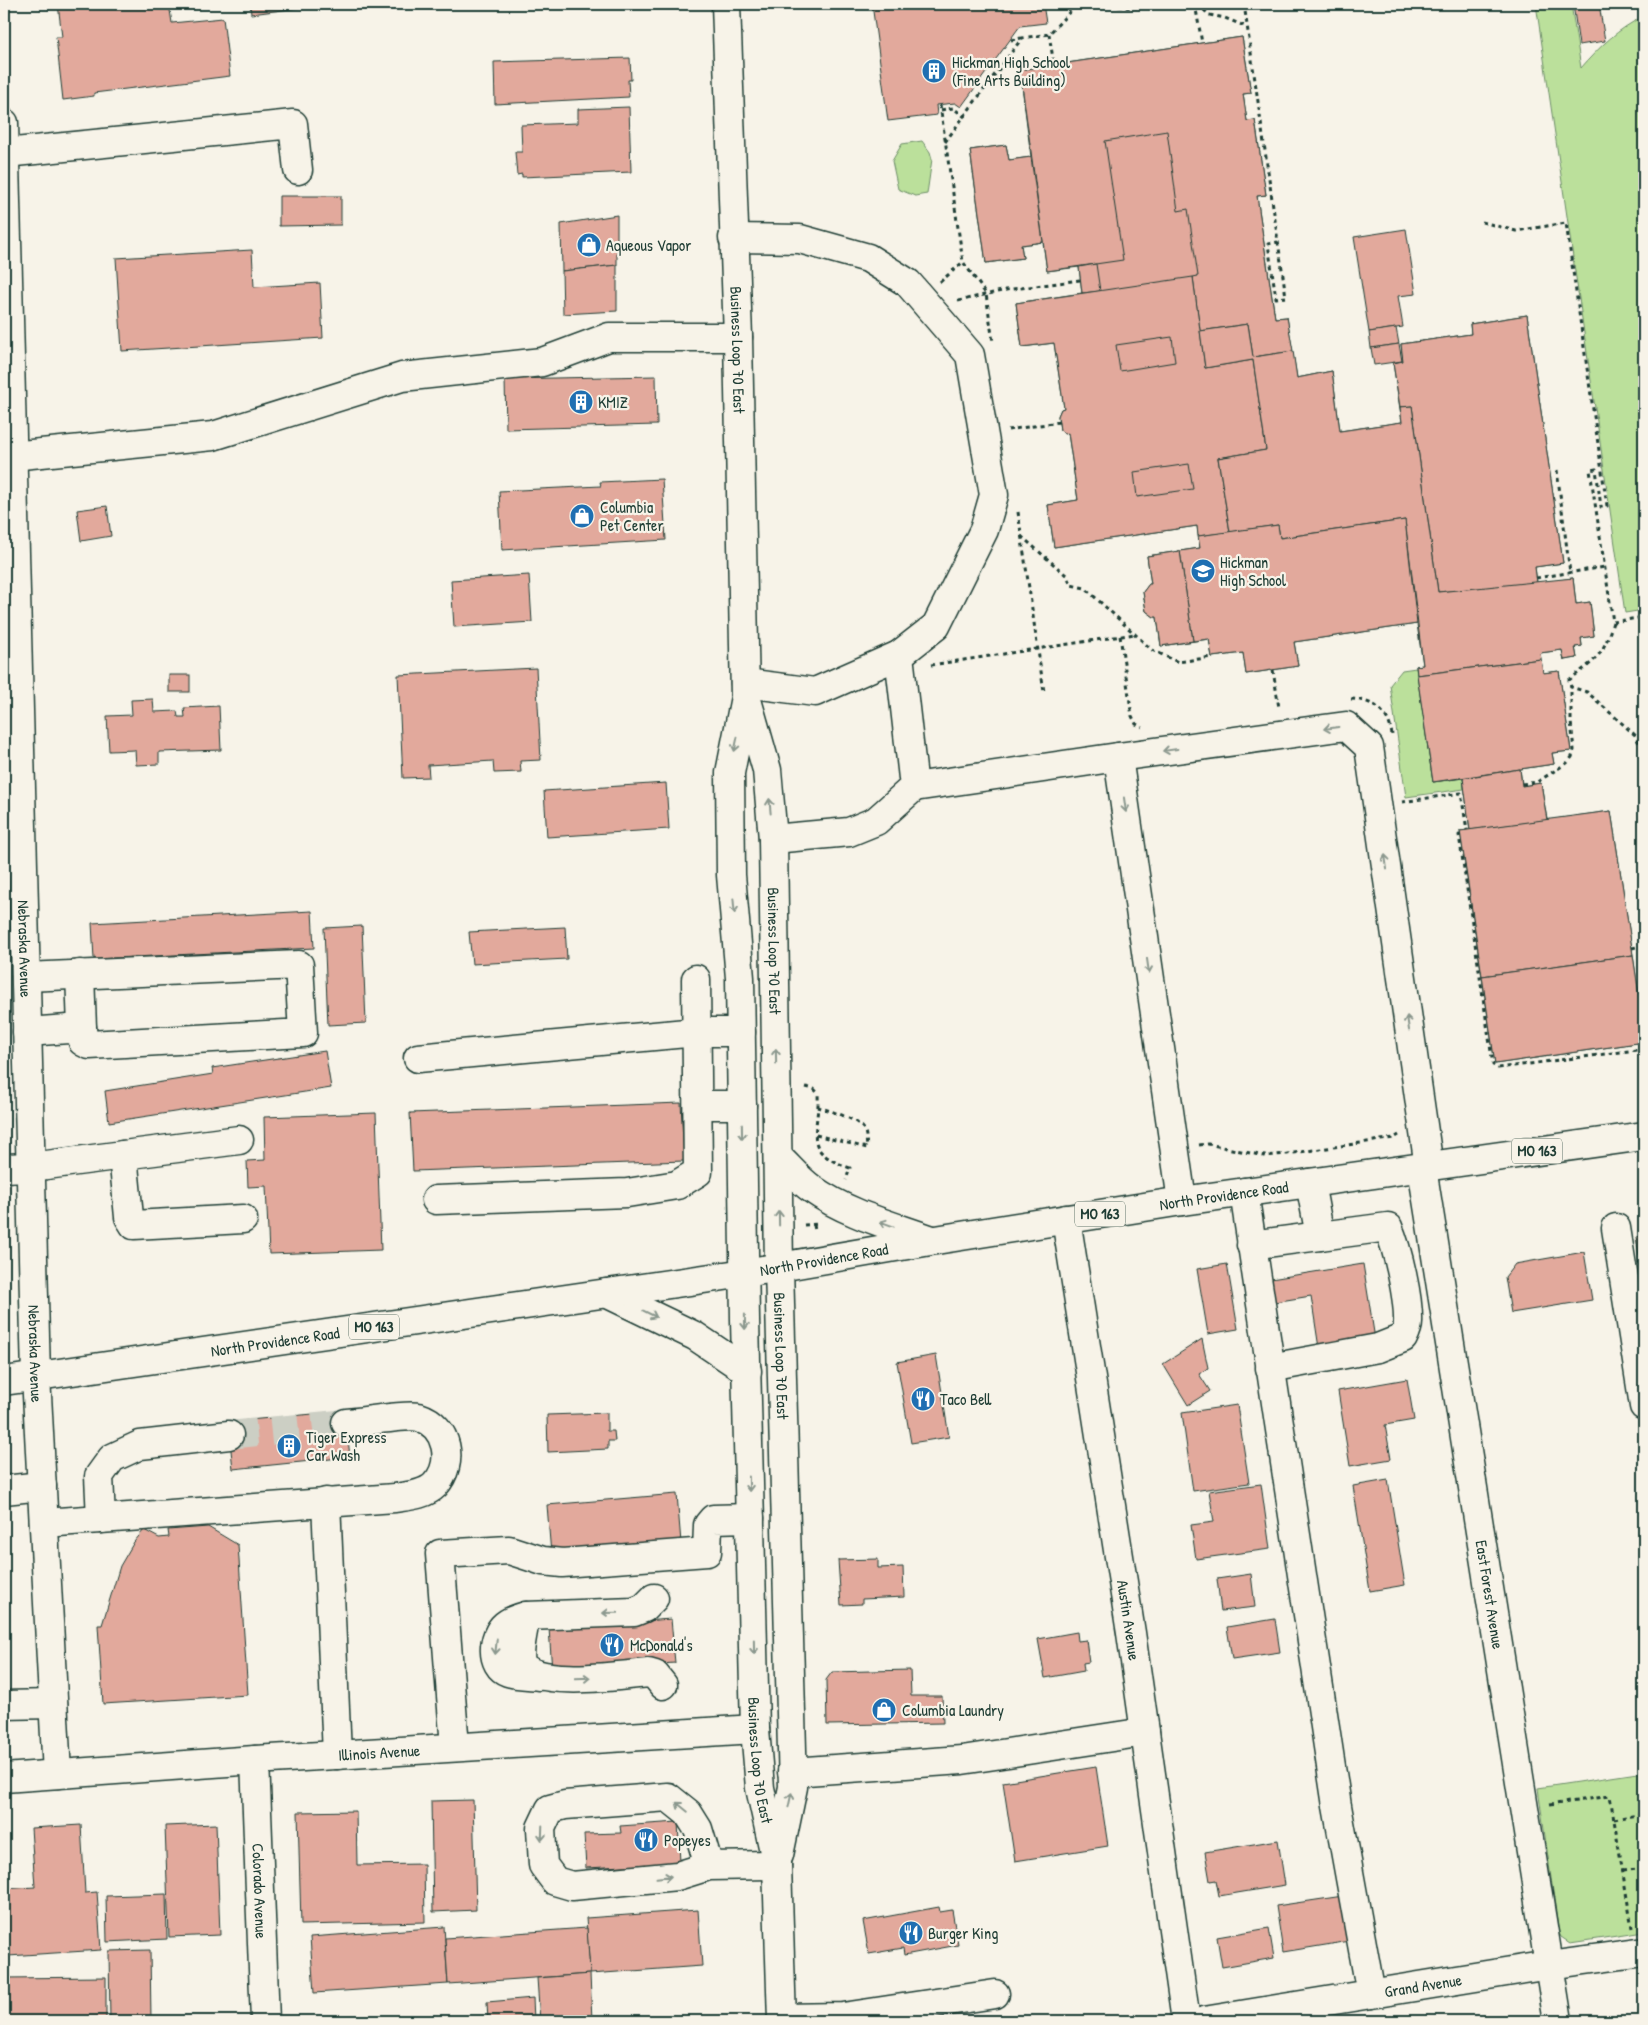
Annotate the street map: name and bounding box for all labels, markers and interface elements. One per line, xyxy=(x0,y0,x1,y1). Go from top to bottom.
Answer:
place label: Hickman High School (Fine Arts Building) xyxy=(952,51,1071,91)
building icon: Hickman High School (Fine Arts Building) xyxy=(921,58,947,84)
shop icon: Aqueous Vapor xyxy=(576,232,602,258)
place label: Aqueous Vapor xyxy=(606,234,691,256)
street label: Business Loop 70 East xyxy=(725,286,750,414)
building icon: KMIZ xyxy=(568,389,594,415)
place label: KMIZ xyxy=(598,391,628,413)
place label: Columbia Pet Center xyxy=(600,496,664,536)
shop icon: Columbia Pet Center xyxy=(569,503,595,529)
place label: Hickman High School xyxy=(1220,551,1287,591)
school or university icon: Hickman High School xyxy=(1190,558,1216,584)
one-way arrow xyxy=(1324,723,1340,733)
one-way arrow xyxy=(730,736,740,752)
one-way arrow xyxy=(1163,745,1179,755)
one-way arrow xyxy=(1120,797,1130,813)
one-way arrow xyxy=(765,798,775,814)
one-way arrow xyxy=(1380,855,1390,871)
street label: Business Loop 70 East xyxy=(763,887,786,1015)
one-way arrow xyxy=(729,898,738,914)
street label: Nebraska Avenue xyxy=(13,900,37,998)
one-way arrow xyxy=(1143,957,1153,973)
one-way arrow xyxy=(1403,1016,1413,1032)
one-way arrow xyxy=(771,1048,781,1064)
one-way arrow xyxy=(738,1124,747,1140)
road number: MO 163 xyxy=(1512,1138,1562,1164)
street label: North Providence Road xyxy=(1158,1175,1290,1215)
road number: MO 163 xyxy=(1075,1202,1125,1226)
one-way arrow xyxy=(774,1210,784,1226)
one-way arrow xyxy=(880,1219,896,1228)
street label: North Providence Road xyxy=(758,1237,890,1281)
street label: Business Loop 70 East xyxy=(769,1292,794,1420)
street label: Nebraska Avenue xyxy=(23,1305,48,1403)
one-way arrow xyxy=(642,1309,657,1319)
road number: MO 163 xyxy=(349,1314,399,1340)
one-way arrow xyxy=(740,1314,750,1330)
street label: North Providence Road xyxy=(209,1321,341,1362)
restaurant icon: Taco Bell xyxy=(910,1386,936,1412)
place label: Taco Bell xyxy=(940,1388,992,1410)
place label: Tiger Express Car Wash xyxy=(306,1426,386,1466)
building icon: Tiger Express Car Wash xyxy=(276,1433,302,1459)
one-way arrow xyxy=(745,1476,754,1492)
street label: East Forest Avenue xyxy=(1471,1539,1510,1651)
street label: Austin Avenue xyxy=(1112,1578,1146,1662)
one-way arrow xyxy=(602,1608,618,1617)
restaurant icon: McDonald's xyxy=(599,1632,625,1658)
place label: McDonald's xyxy=(630,1634,693,1656)
one-way arrow xyxy=(749,1638,759,1654)
one-way arrow xyxy=(491,1639,501,1655)
one-way arrow xyxy=(575,1673,591,1682)
street label: Business Loop 70 East xyxy=(743,1697,779,1826)
shop icon: Columbia Laundry xyxy=(871,1697,897,1723)
place label: Columbia Laundry xyxy=(902,1699,1004,1721)
street label: Illinois Avenue xyxy=(338,1739,421,1766)
one-way arrow xyxy=(786,1793,795,1809)
one-way arrow xyxy=(675,1802,688,1813)
one-way arrow xyxy=(537,1825,546,1841)
restaurant icon: Popeyes xyxy=(633,1827,659,1853)
place label: Popeyes xyxy=(664,1829,711,1851)
street label: Colorado Avenue xyxy=(247,1843,273,1940)
one-way arrow xyxy=(656,1872,672,1882)
restaurant icon: Burger King xyxy=(898,1920,924,1946)
place label: Burger King xyxy=(928,1922,998,1944)
street label: Grand Avenue xyxy=(1383,1968,1464,2003)

